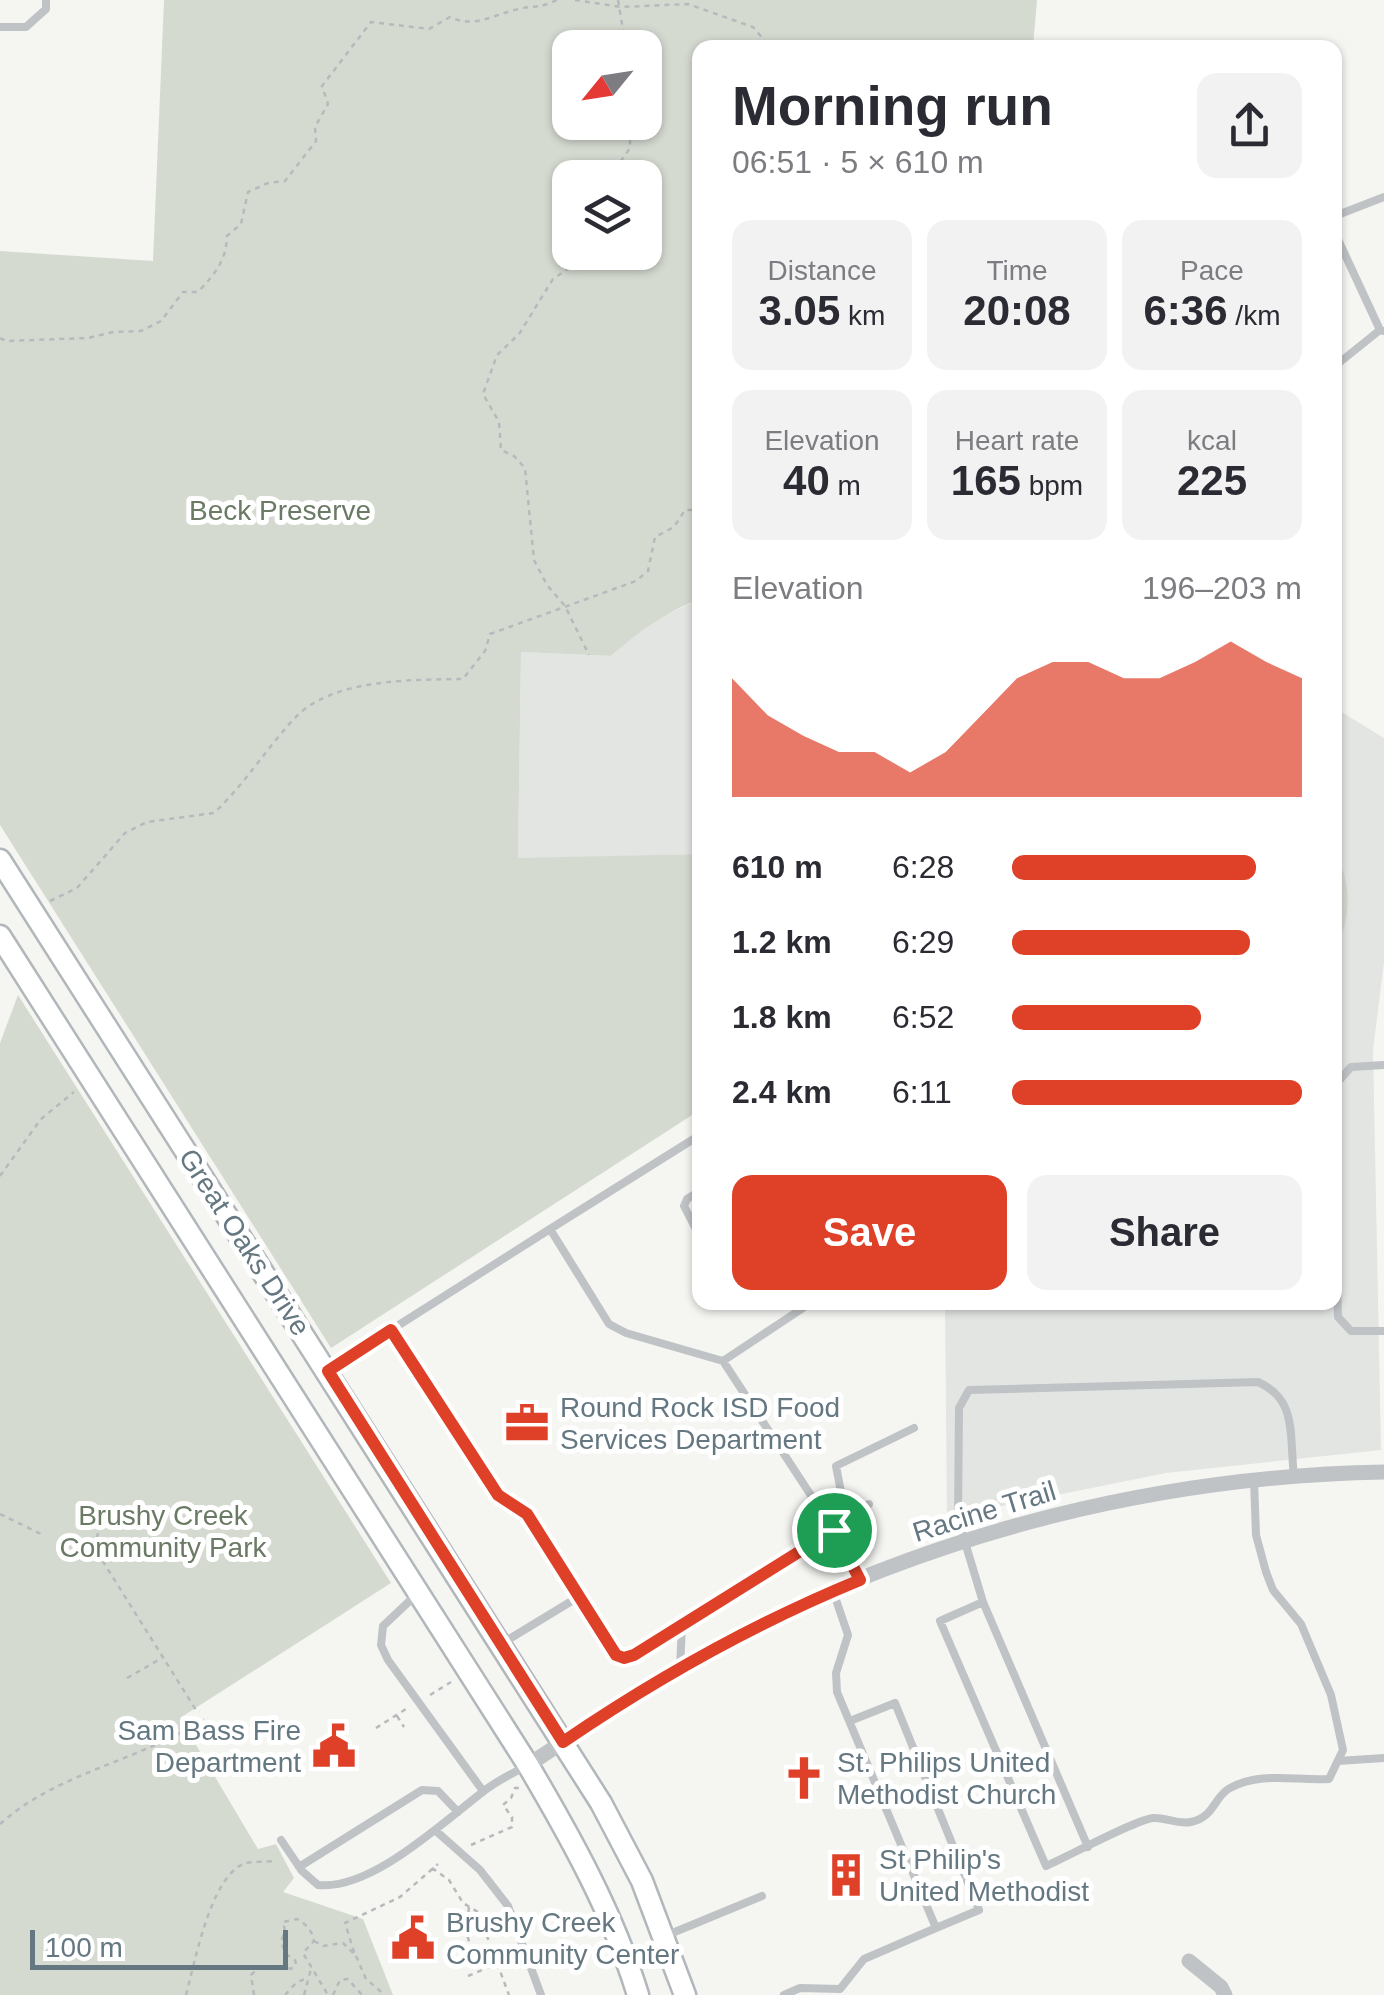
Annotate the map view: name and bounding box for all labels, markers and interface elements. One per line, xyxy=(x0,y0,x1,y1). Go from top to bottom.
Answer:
north arrow xyxy=(552,30,662,140)
map controls xyxy=(552,30,662,270)
button: share xyxy=(1197,73,1302,178)
text: Morning run xyxy=(732,75,1053,137)
text: 06:51 · 5 × 610 m xyxy=(732,144,984,180)
button: layers xyxy=(552,160,662,270)
text: Distance xyxy=(768,255,876,286)
text: Time xyxy=(986,255,1048,286)
text: Pace xyxy=(1180,255,1244,286)
text: 3.05 xyxy=(759,287,840,334)
text: 20:08 xyxy=(963,287,1071,334)
text: 6:36 xyxy=(1144,287,1228,334)
text: km xyxy=(840,300,885,331)
text: /km xyxy=(1228,300,1280,331)
text: Elevation xyxy=(764,425,880,456)
text: Heart rate xyxy=(955,425,1079,456)
text: kcal xyxy=(1187,425,1237,456)
text: 40 xyxy=(783,457,830,504)
text: 165 xyxy=(951,457,1021,504)
text: 225 xyxy=(1177,457,1247,504)
text: m xyxy=(830,470,861,501)
text: bpm xyxy=(1021,470,1083,501)
park label: Beck Preserve xyxy=(189,495,371,526)
text: Elevation xyxy=(732,570,864,606)
text: 196–203 m xyxy=(1142,570,1302,606)
text: 610 m xyxy=(732,849,823,885)
text: 6:28 xyxy=(892,849,954,885)
text: 1.2 km xyxy=(732,924,832,960)
text: 6:29 xyxy=(892,924,954,960)
text: 1.8 km xyxy=(732,999,832,1035)
text: 6:52 xyxy=(892,999,954,1035)
text: 2.4 km xyxy=(732,1074,832,1110)
text: 6:11 xyxy=(892,1074,952,1110)
street label: Great Oaks Drive xyxy=(173,1143,316,1341)
button: Save xyxy=(732,1175,1007,1290)
button: Share xyxy=(1027,1175,1302,1290)
place label: Round Rock ISD Food Services Department xyxy=(560,1392,840,1455)
office icon: Round Rock ISD Food Services Department xyxy=(503,1399,551,1447)
street label: Racine Trail xyxy=(909,1475,1059,1548)
pin xyxy=(792,1488,877,1573)
park label: Brushy Creek Community Park xyxy=(60,1500,267,1563)
icon: arrive xyxy=(807,1503,862,1558)
place label: Sam Bass Fire Department xyxy=(117,1715,301,1778)
public building icon: Sam Bass Fire Department xyxy=(310,1722,358,1770)
place label: St. Philips United Methodist Church xyxy=(837,1747,1056,1810)
church icon: St. Philips United Methodist Church xyxy=(780,1754,828,1802)
place label: St Philip's United Methodist xyxy=(879,1844,1089,1907)
building icon: St Philip's United Methodist xyxy=(822,1851,870,1899)
place label: Brushy Creek Community Center xyxy=(446,1907,679,1970)
public building icon: Brushy Creek Community Center xyxy=(389,1914,437,1962)
scale bar xyxy=(30,1925,288,1970)
text: 100 m xyxy=(45,1932,123,1963)

